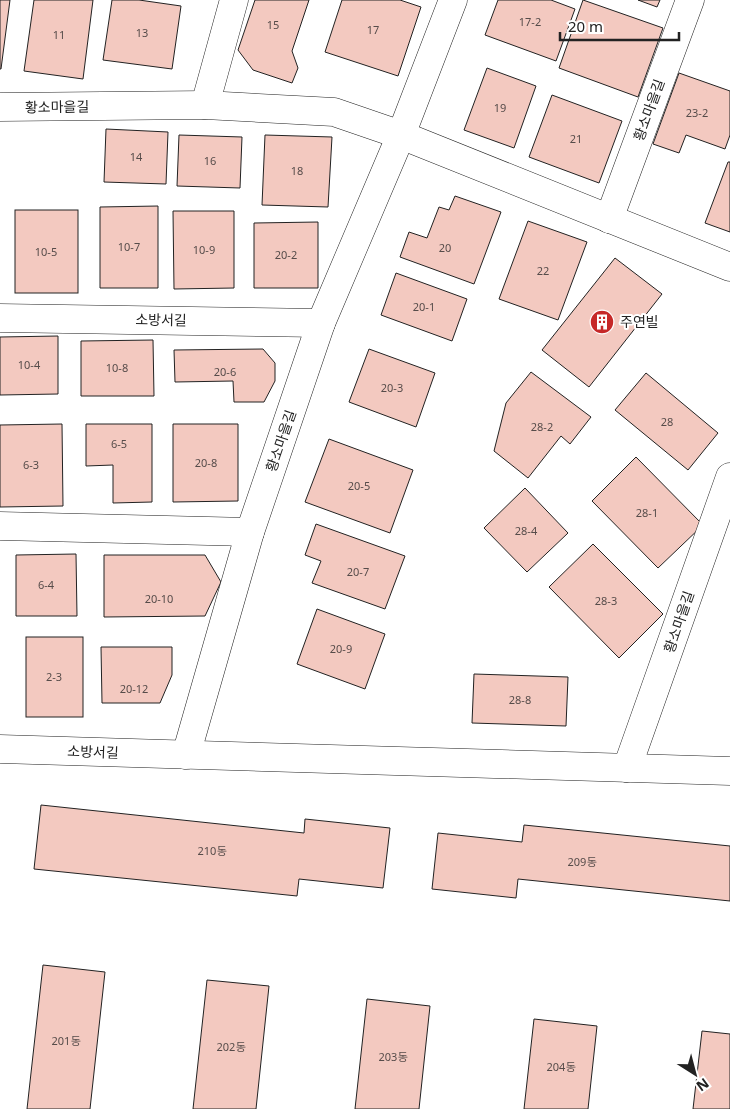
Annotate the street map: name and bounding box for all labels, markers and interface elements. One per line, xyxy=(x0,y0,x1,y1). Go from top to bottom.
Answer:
scale bar xyxy=(560,10,679,42)
house number: 17-2 xyxy=(519,14,541,29)
text: 20 m xyxy=(568,16,603,36)
house number: 15 xyxy=(267,17,279,32)
house number: 17 xyxy=(367,22,379,37)
house number: 13 xyxy=(136,25,148,40)
house number: 11 xyxy=(53,27,65,42)
street label: 황소마을길 xyxy=(629,76,668,143)
street label: 황소마을길 xyxy=(25,96,89,117)
house number: 19 xyxy=(494,100,506,115)
house number: 23-2 xyxy=(686,105,708,120)
house number: 21 xyxy=(570,131,582,146)
house number: 14 xyxy=(130,149,143,164)
house number: 16 xyxy=(204,153,216,168)
house number: 18 xyxy=(291,163,303,178)
house number: 10-7 xyxy=(118,239,140,254)
house number: 20 xyxy=(439,240,451,255)
house number: 10-9 xyxy=(193,242,215,257)
house number: 10-5 xyxy=(35,244,57,259)
house number: 20-2 xyxy=(275,247,297,262)
house number: 22 xyxy=(537,263,549,278)
house number: 20-1 xyxy=(413,299,435,314)
building icon: 주연빌 xyxy=(589,309,615,335)
street label: 소방서길 xyxy=(135,310,187,329)
place label: 주연빌 xyxy=(620,312,659,331)
house number: 10-4 xyxy=(18,357,41,372)
house number: 10-8 xyxy=(106,360,128,375)
house number: 20-6 xyxy=(214,364,236,379)
house number: 20-3 xyxy=(381,380,403,395)
street label: 황소마을길 xyxy=(261,407,300,474)
house number: 28 xyxy=(661,414,673,429)
house number: 28-2 xyxy=(531,419,553,434)
house number: 6-5 xyxy=(111,436,127,451)
house number: 20-8 xyxy=(195,455,217,470)
house number: 6-3 xyxy=(23,457,39,472)
house number: 20-5 xyxy=(348,478,370,493)
house number: 28-1 xyxy=(636,505,658,520)
house number: 28-4 xyxy=(515,523,538,538)
house number: 20-7 xyxy=(347,564,369,579)
house number: 6-4 xyxy=(38,577,55,592)
street label: 황소마을길 xyxy=(659,588,698,655)
house number: 20-10 xyxy=(145,591,173,606)
house number: 28-3 xyxy=(595,593,617,608)
house number: 20-9 xyxy=(330,641,352,656)
house number: 2-3 xyxy=(46,669,62,684)
house number: 20-12 xyxy=(120,681,148,696)
house number: 28-8 xyxy=(509,692,531,707)
street label: 소방서길 xyxy=(67,741,119,762)
house number: 210동 xyxy=(198,843,227,858)
house number: 209동 xyxy=(568,854,597,869)
house number: 201동 xyxy=(52,1033,81,1048)
house number: 202동 xyxy=(217,1039,246,1054)
house number: 203동 xyxy=(379,1049,408,1064)
north arrow xyxy=(670,1049,720,1099)
house number: 204동 xyxy=(547,1059,576,1074)
text: N xyxy=(693,1074,713,1096)

